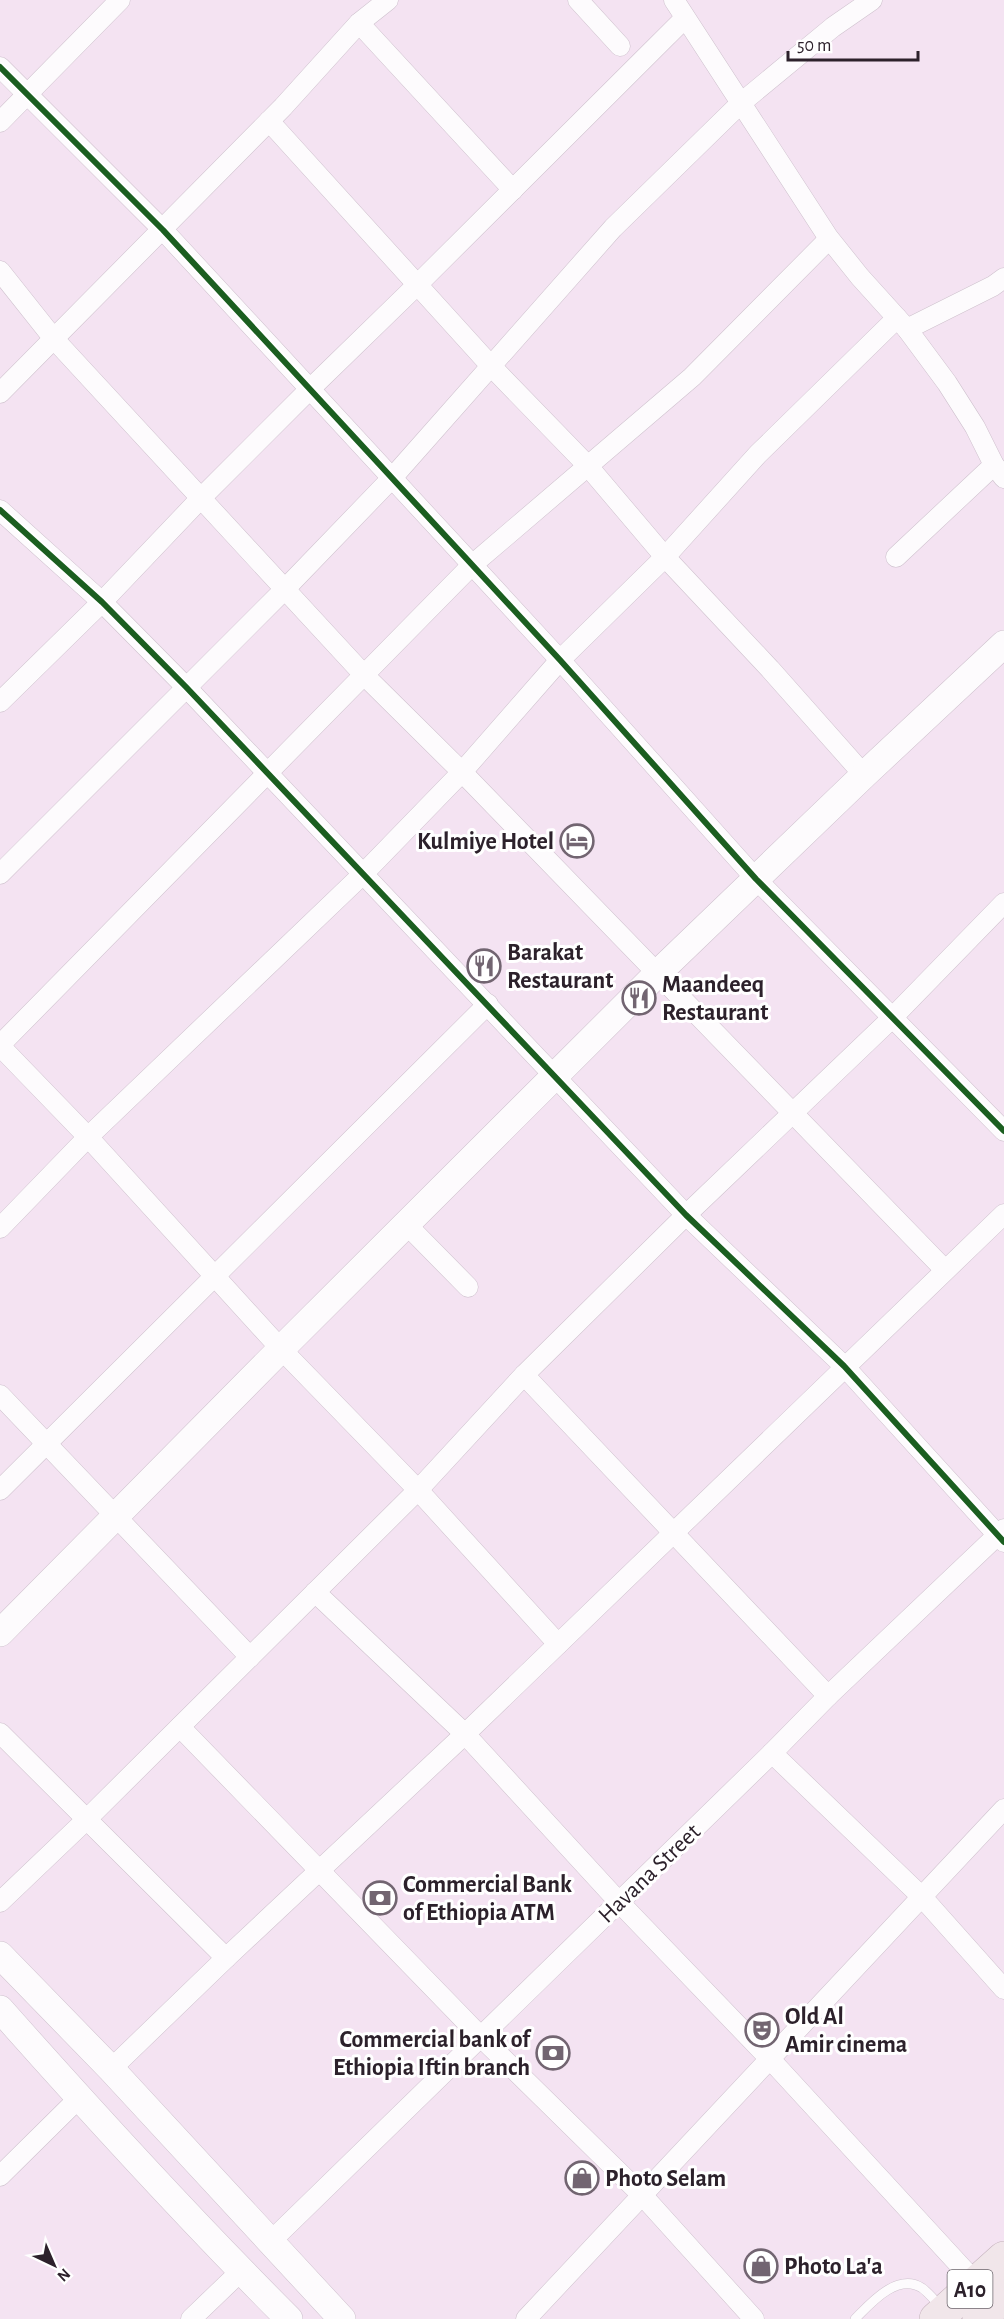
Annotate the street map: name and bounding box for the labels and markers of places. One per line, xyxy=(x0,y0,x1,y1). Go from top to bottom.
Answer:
hotel icon: Kulmiye Hotel xyxy=(559,823,595,859)
place label: Kulmiye Hotel xyxy=(417,830,554,854)
place label: Barakat Restaurant xyxy=(507,941,613,993)
restaurant icon: Barakat Restaurant xyxy=(466,948,502,984)
place label: Maandeeq Restaurant xyxy=(662,973,768,1025)
restaurant icon: Maandeeq Restaurant xyxy=(621,980,657,1016)
place label: Commercial Bank of Ethiopia ATM xyxy=(403,1873,572,1925)
bank icon: Commercial Bank of Ethiopia ATM xyxy=(362,1880,398,1916)
place label: Old Al Amir cinema xyxy=(785,2005,907,2057)
theatre icon: Old Al Amir cinema xyxy=(744,2012,780,2048)
place label: Commercial bank of Ethiopia Iftin branch xyxy=(333,2028,532,2080)
bank icon: Commercial bank of Ethiopia Iftin branch xyxy=(535,2035,571,2071)
shop icon: Photo Selam xyxy=(564,2160,600,2196)
place label: Photo Selam xyxy=(605,2167,726,2191)
shop icon: Photo La'a xyxy=(743,2248,779,2284)
place label: Photo La'a xyxy=(784,2255,883,2279)

